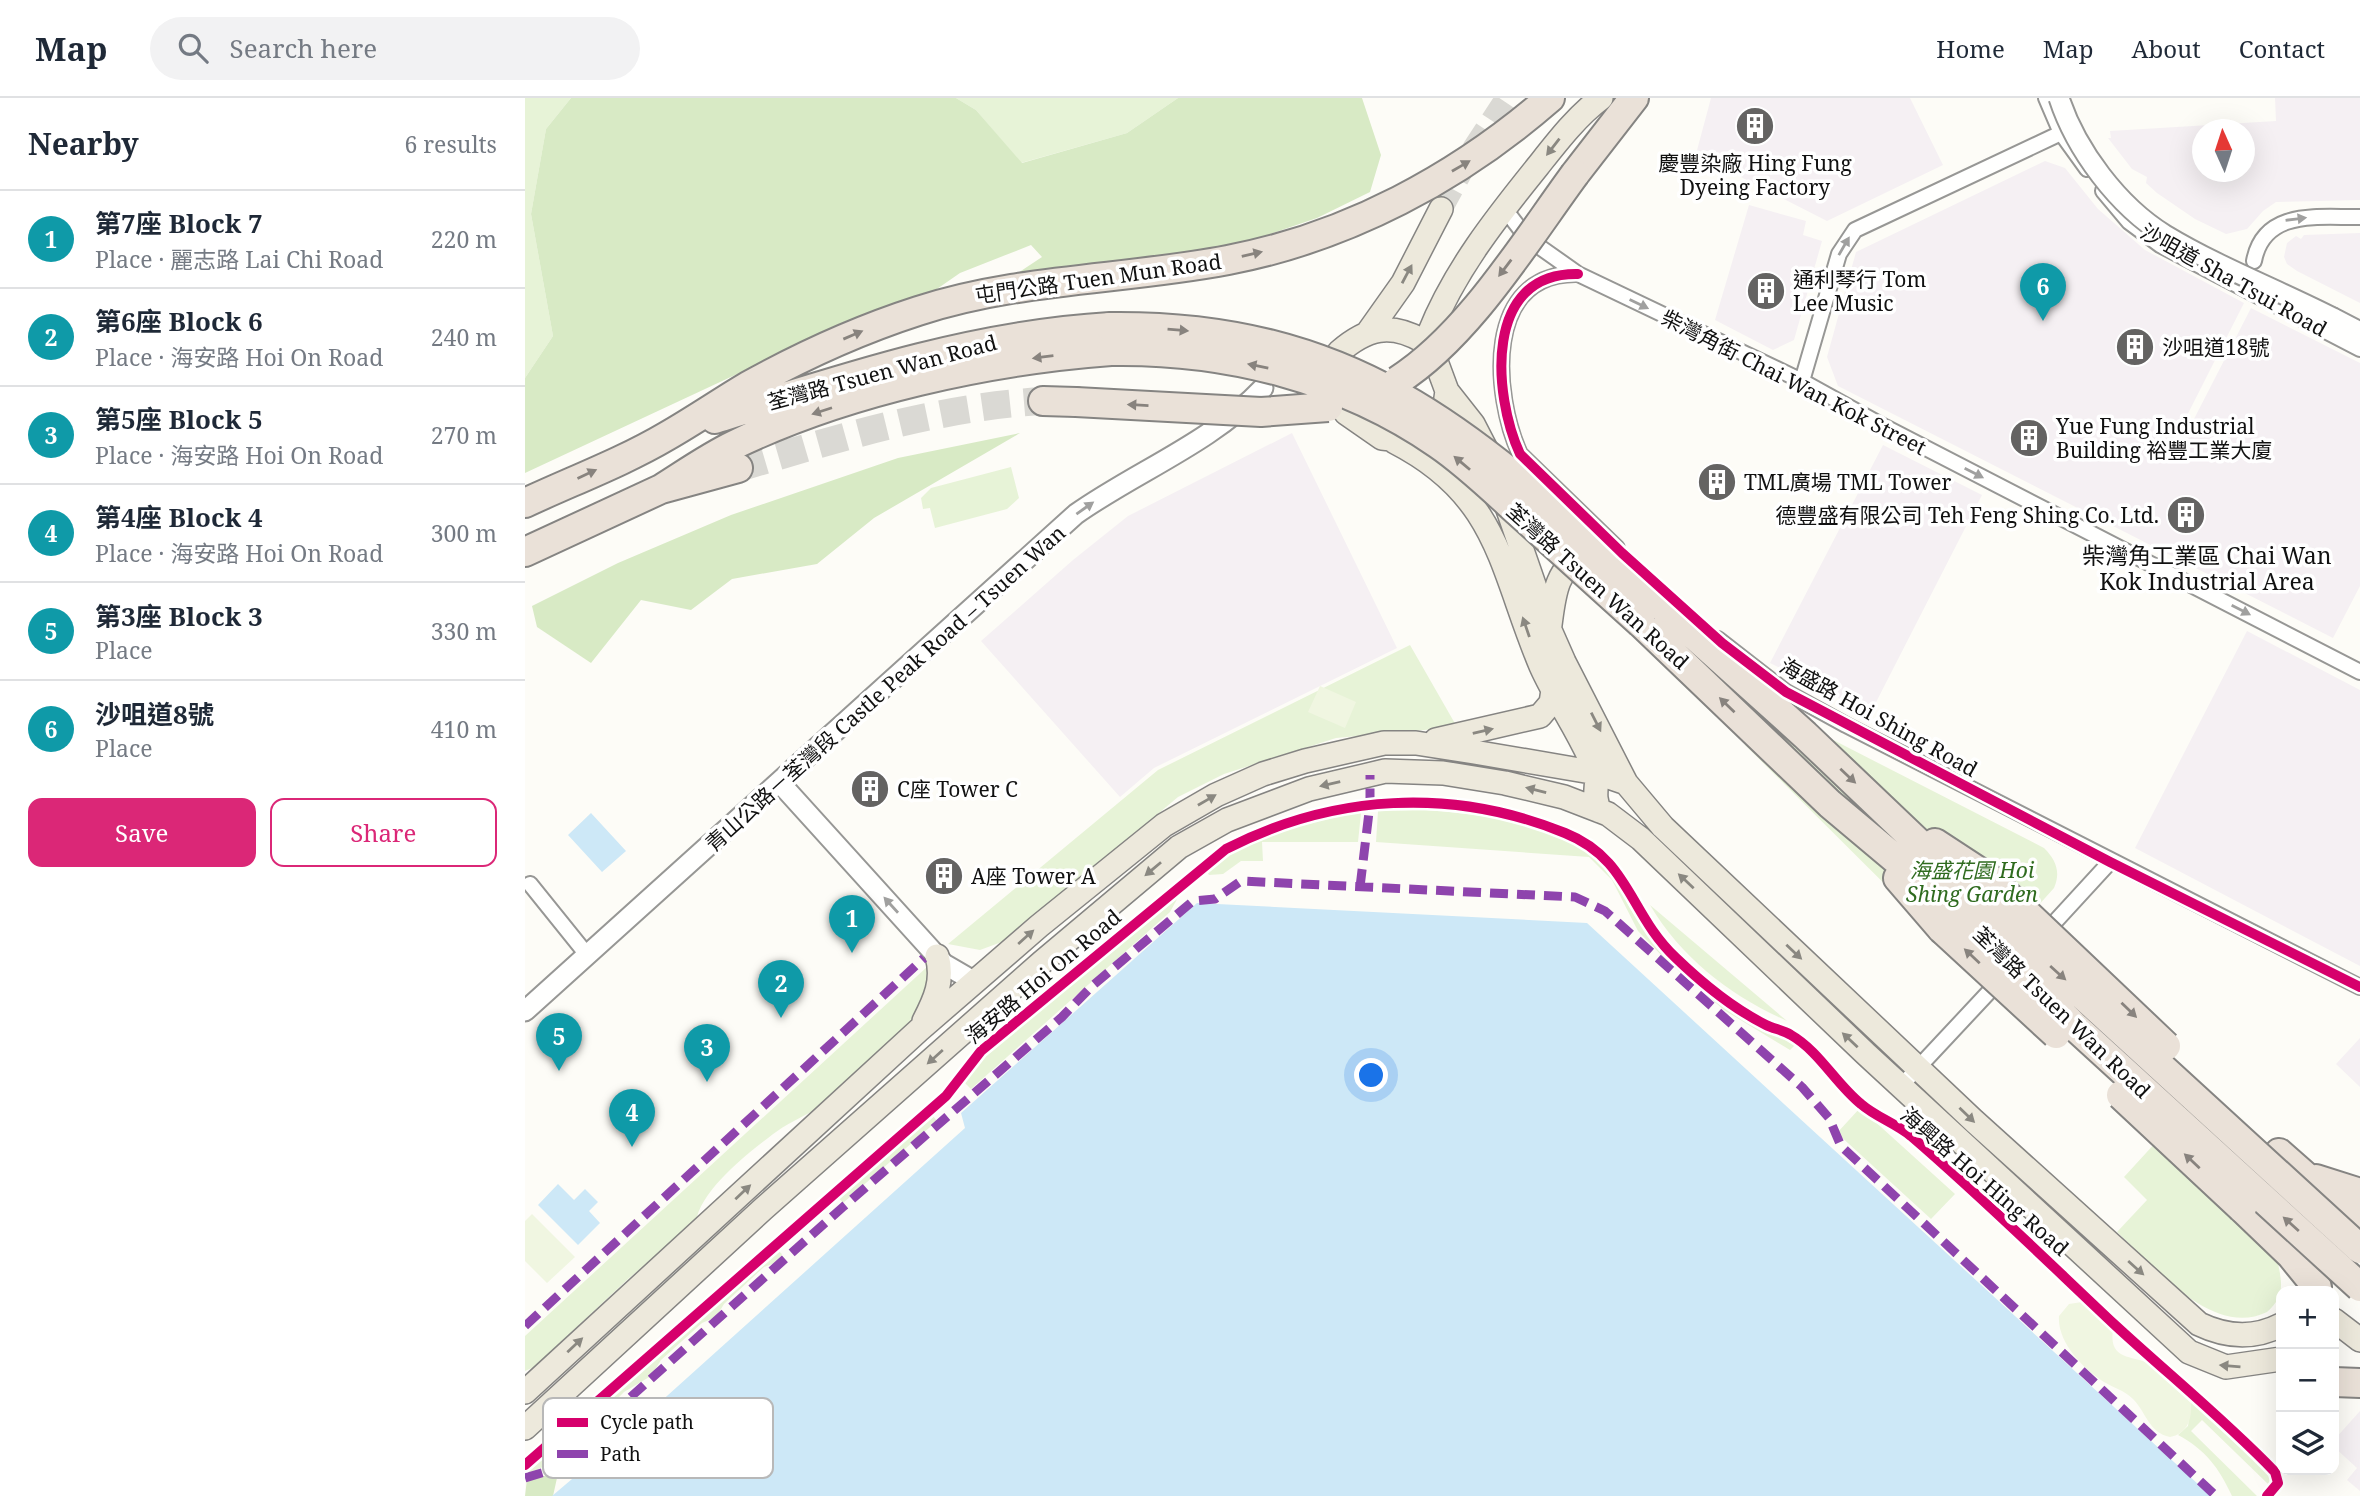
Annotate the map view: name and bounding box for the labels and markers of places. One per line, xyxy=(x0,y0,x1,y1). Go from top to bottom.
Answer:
building icon: 慶豐染廠 Hing Fung Dyeing Factory xyxy=(1734,105,1776,147)
place label: 慶豐染廠 Hing Fung Dyeing Factory xyxy=(1658,149,1853,201)
pin: 6 xyxy=(2020,263,2066,321)
place label: 通利琴行 Tom Lee Music xyxy=(1793,265,1926,317)
building icon: 通利琴行 Tom Lee Music xyxy=(1745,270,1787,312)
building icon: 沙咀道18號 xyxy=(2114,326,2156,368)
place label: 沙咀道18號 xyxy=(2162,333,2269,361)
place label: Yue Fung Industrial Building 裕豐工業大廈 xyxy=(2055,412,2272,464)
building icon: Yue Fung Industrial Building 裕豐工業大廈 xyxy=(2008,417,2050,459)
building icon: TML廣場 TML Tower xyxy=(1696,461,1738,503)
place label: TML廣場 TML Tower xyxy=(1744,468,1952,496)
building icon: 德豐盛有限公司 Teh Feng Shing Co. Ltd. xyxy=(2165,494,2207,536)
place label: 德豐盛有限公司 Teh Feng Shing Co. Ltd. xyxy=(1775,501,2159,529)
building icon: C座 Tower C xyxy=(849,768,891,810)
place label: C座 Tower C xyxy=(897,775,1018,803)
building icon: A座 Tower A xyxy=(923,855,965,897)
place label: A座 Tower A xyxy=(971,862,1096,890)
pin: 1 xyxy=(829,895,875,953)
pin: 2 xyxy=(758,960,804,1018)
pin: 5 xyxy=(536,1013,582,1071)
pin: 3 xyxy=(684,1024,730,1082)
pin: 4 xyxy=(609,1089,655,1147)

